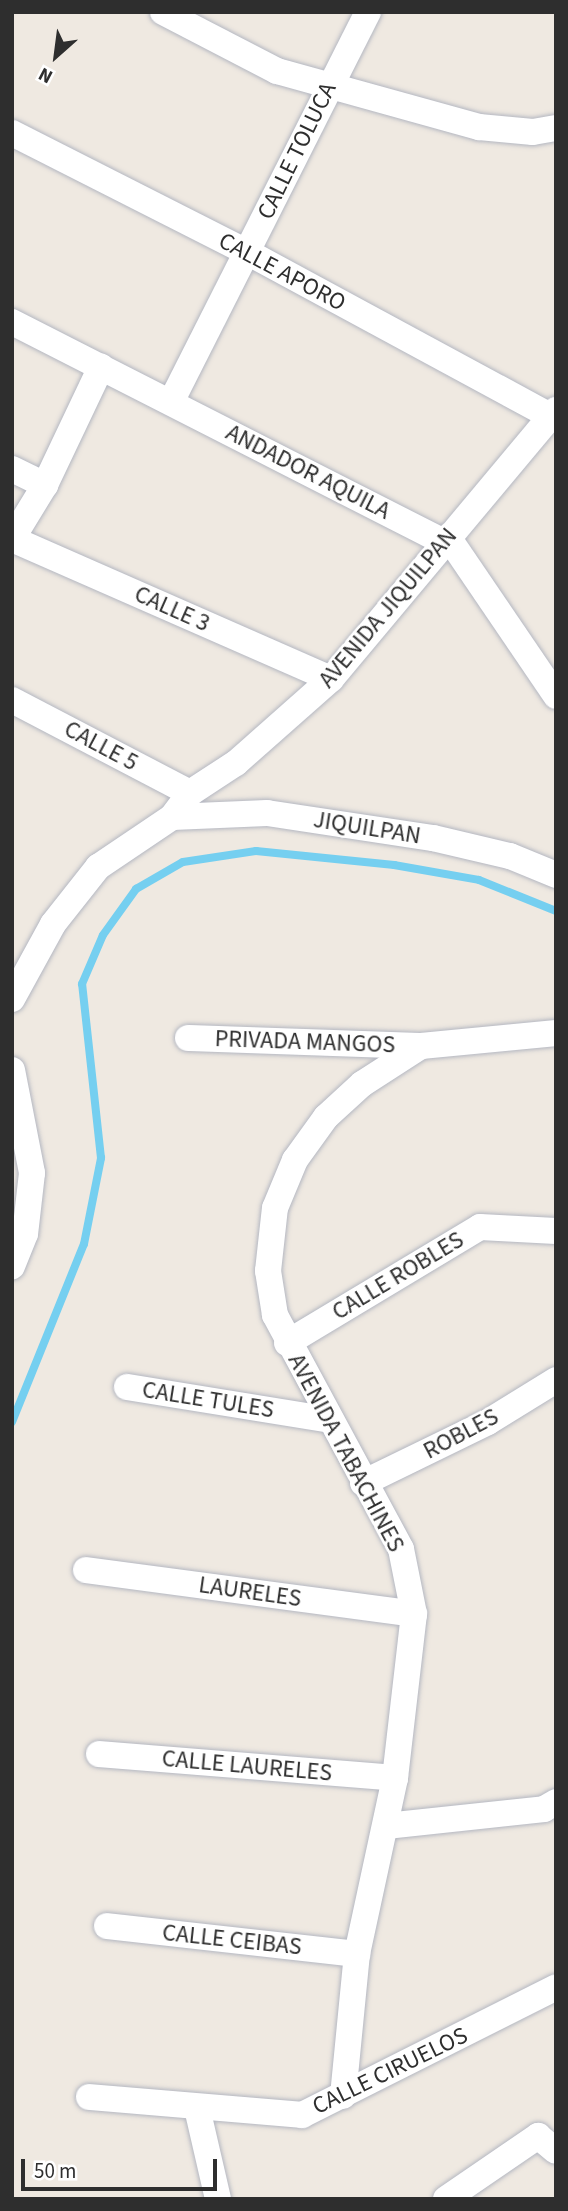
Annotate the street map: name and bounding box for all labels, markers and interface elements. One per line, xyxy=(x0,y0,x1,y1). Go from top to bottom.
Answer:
north arrow xyxy=(21,21,91,91)
text: N xyxy=(34,60,58,90)
street label: CALLE TOLUCA xyxy=(251,78,343,224)
street label: CALLE APORO xyxy=(214,227,350,317)
street label: ANDADOR AQUILA xyxy=(221,418,395,526)
street label: AVENIDA JIQUILPAN xyxy=(313,522,463,694)
street label: CALLE 3 xyxy=(130,580,214,638)
street label: CALLE 5 xyxy=(59,715,143,777)
street label: JIQUILPAN xyxy=(311,805,423,851)
street label: PRIVADA MANGOS xyxy=(214,1024,396,1060)
street label: CALLE ROBLES xyxy=(327,1225,469,1327)
street label: AVENIDA TABACHINES xyxy=(282,1349,410,1557)
street label: CALLE TULES xyxy=(140,1375,276,1425)
street label: ROBLES xyxy=(419,1402,503,1466)
street label: LAURELES xyxy=(197,1571,303,1613)
street label: CALLE LAURELES xyxy=(161,1744,333,1788)
street label: CALLE CEIBAS xyxy=(161,1918,303,1962)
street label: CALLE CIRUELOS xyxy=(308,2021,472,2121)
scale bar xyxy=(24,2144,220,2188)
text: 50 m xyxy=(34,2156,76,2186)

